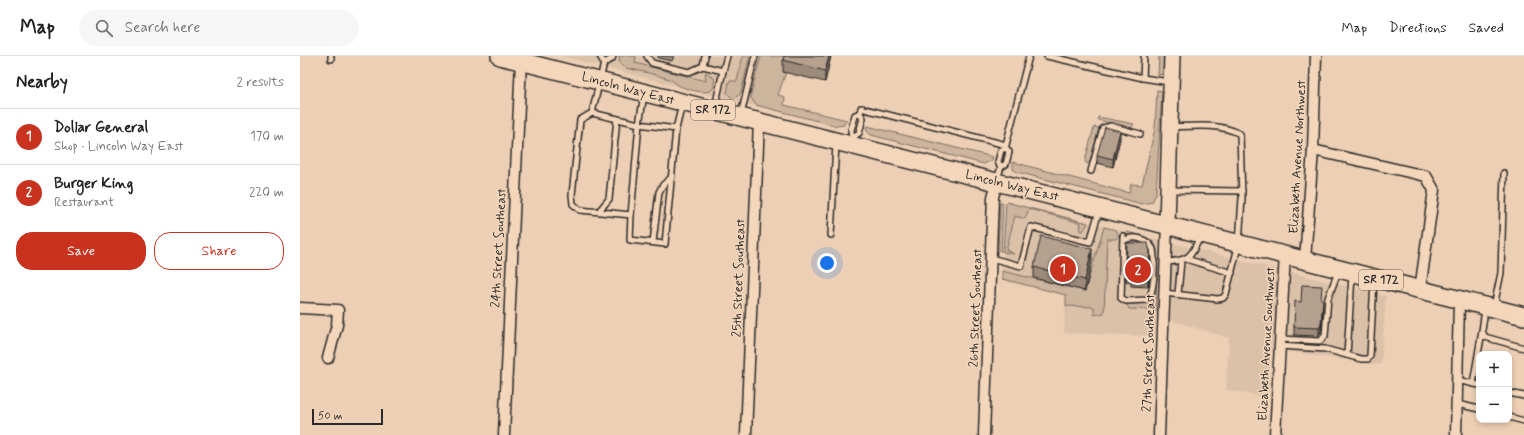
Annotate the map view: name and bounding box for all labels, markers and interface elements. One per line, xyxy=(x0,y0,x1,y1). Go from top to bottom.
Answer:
search box xyxy=(79,10,359,46)
text: Map xyxy=(20,15,55,40)
icon: search xyxy=(93,17,115,39)
text: Search here xyxy=(125,18,200,38)
text: Map xyxy=(1341,19,1367,37)
text: Directions xyxy=(1389,19,1447,37)
text: Saved xyxy=(1469,19,1504,37)
street label: Lincoln Way East xyxy=(580,68,676,110)
text: Nearby xyxy=(16,71,68,93)
text: 2 results xyxy=(237,74,284,91)
street label: Elizabeth Avenue Northwest xyxy=(1285,80,1311,234)
road number: SR 172 xyxy=(691,100,735,120)
text: Dollar General xyxy=(54,118,148,138)
text: 1 xyxy=(26,128,32,145)
text: 170 m xyxy=(250,128,284,145)
text: Shop · Lincoln Way East xyxy=(54,138,183,155)
street label: Lincoln Way East xyxy=(964,166,1060,206)
text: Burger King xyxy=(54,174,133,194)
text: 2 xyxy=(26,184,32,201)
text: 220 m xyxy=(249,184,284,201)
street label: 24th Street Southeast xyxy=(487,188,511,308)
text: Restaurant xyxy=(54,194,114,211)
street label: 25th Street Southeast xyxy=(728,218,750,338)
button: Save xyxy=(16,232,146,270)
button: Share xyxy=(154,232,284,270)
street label: 26th Street Southeast xyxy=(965,248,987,368)
your location xyxy=(817,253,837,273)
pin: 1 xyxy=(1050,254,1076,284)
pin: 2 xyxy=(1125,255,1151,285)
street label: Elizabeth Avenue Southwest xyxy=(1254,266,1280,422)
road number: SR 172 xyxy=(1359,270,1403,290)
street label: 27th Street Southeast xyxy=(1138,294,1160,412)
map controls xyxy=(1476,351,1512,423)
button: + xyxy=(1476,351,1512,387)
button: − xyxy=(1476,387,1512,423)
scale bar xyxy=(312,407,383,426)
text: 50 m xyxy=(318,409,343,423)

